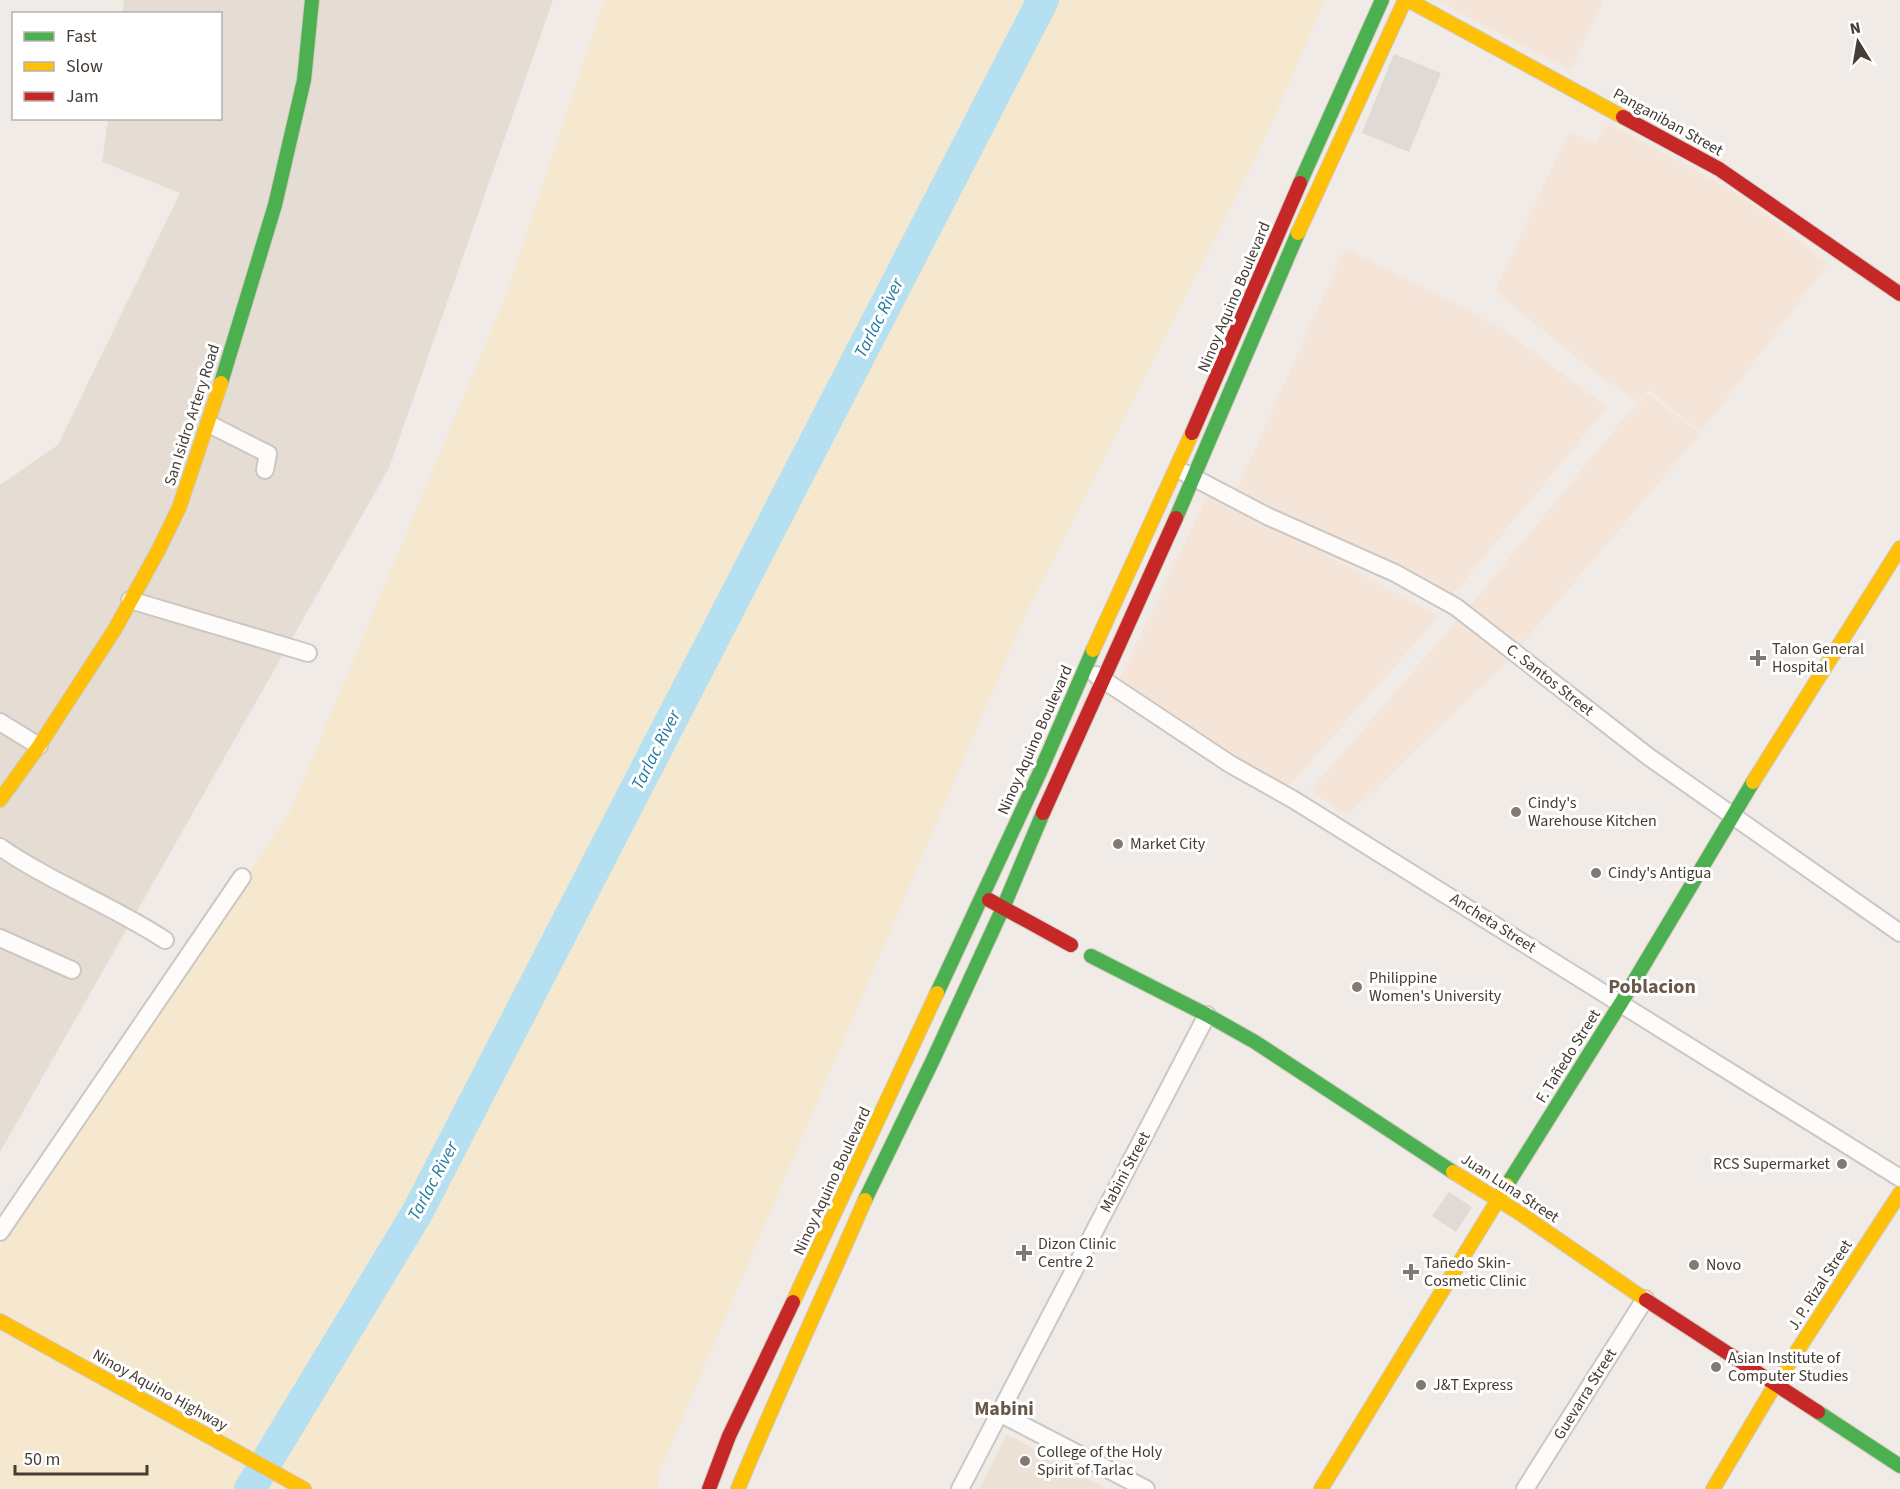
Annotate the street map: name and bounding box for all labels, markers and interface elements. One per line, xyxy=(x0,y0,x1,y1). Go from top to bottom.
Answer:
legend xyxy=(12,12,222,120)
north arrow xyxy=(1828,12,1888,72)
text: N xyxy=(1848,16,1863,40)
text: Fast xyxy=(66,24,97,49)
text: Slow xyxy=(66,54,103,79)
street label: Panganiban Street xyxy=(1609,83,1727,162)
text: Jam xyxy=(66,84,99,109)
street label: Ninoy Aquino Boulevard xyxy=(1192,218,1276,376)
water label: Tarlac River xyxy=(848,273,910,362)
street label: San Isidro Artery Road xyxy=(159,341,225,489)
place label: Talon General Hospital xyxy=(1772,638,1864,678)
street label: C. Santos Street xyxy=(1502,639,1599,722)
marker: Talon General Hospital xyxy=(1749,649,1767,667)
street label: Ninoy Aquino Boulevard xyxy=(992,662,1078,818)
water label: Tarlac River xyxy=(625,705,687,794)
place label: Cindy's Warehouse Kitchen xyxy=(1528,792,1657,832)
marker: Cindy's Warehouse Kitchen xyxy=(1509,805,1523,819)
place label: Market City xyxy=(1130,833,1206,855)
marker: Market City xyxy=(1111,837,1125,851)
place label: Cindy's Antigua xyxy=(1608,862,1711,884)
marker: Cindy's Antigua xyxy=(1589,866,1603,880)
street label: Ancheta Street xyxy=(1446,888,1541,959)
place label: Philippine Women's University xyxy=(1369,967,1502,1007)
district label: Poblacion xyxy=(1608,973,1696,1001)
marker: Philippine Women's University xyxy=(1350,980,1364,994)
street label: F. Tañedo Street xyxy=(1530,1004,1606,1107)
street label: Ninoy Aquino Boulevard xyxy=(788,1103,876,1259)
street label: Mabini Street xyxy=(1095,1127,1156,1216)
water label: Tarlac River xyxy=(402,1136,465,1225)
street label: Juan Luna Street xyxy=(1457,1148,1564,1228)
place label: RCS Supermarket xyxy=(1713,1153,1831,1175)
marker: RCS Supermarket xyxy=(1835,1157,1849,1171)
place label: Dizon Clinic Centre 2 xyxy=(1038,1233,1116,1273)
street label: J. P. Rizal Street xyxy=(1783,1235,1858,1335)
marker: Dizon Clinic Centre 2 xyxy=(1015,1244,1033,1262)
place label: Tañedo Skin- Cosmetic Clinic xyxy=(1424,1252,1527,1292)
place label: Novo xyxy=(1706,1254,1741,1276)
marker: Novo xyxy=(1687,1258,1701,1272)
marker: Tañedo Skin- Cosmetic Clinic xyxy=(1402,1263,1420,1281)
street label: Ninoy Aquino Highway xyxy=(89,1344,232,1437)
street label: Guevarra Street xyxy=(1548,1344,1622,1444)
place label: Asian Institute of Computer Studies xyxy=(1728,1347,1849,1387)
marker: Asian Institute of Computer Studies xyxy=(1709,1360,1723,1374)
place label: J&T Express xyxy=(1433,1374,1513,1396)
marker: J&T Express xyxy=(1414,1378,1428,1392)
district label: Mabini xyxy=(974,1395,1034,1423)
scale bar xyxy=(15,1438,147,1476)
place label: College of the Holy Spirit of Tarlac xyxy=(1037,1441,1163,1481)
text: 50 m xyxy=(24,1447,60,1472)
marker: College of the Holy Spirit of Tarlac xyxy=(1018,1454,1032,1468)

